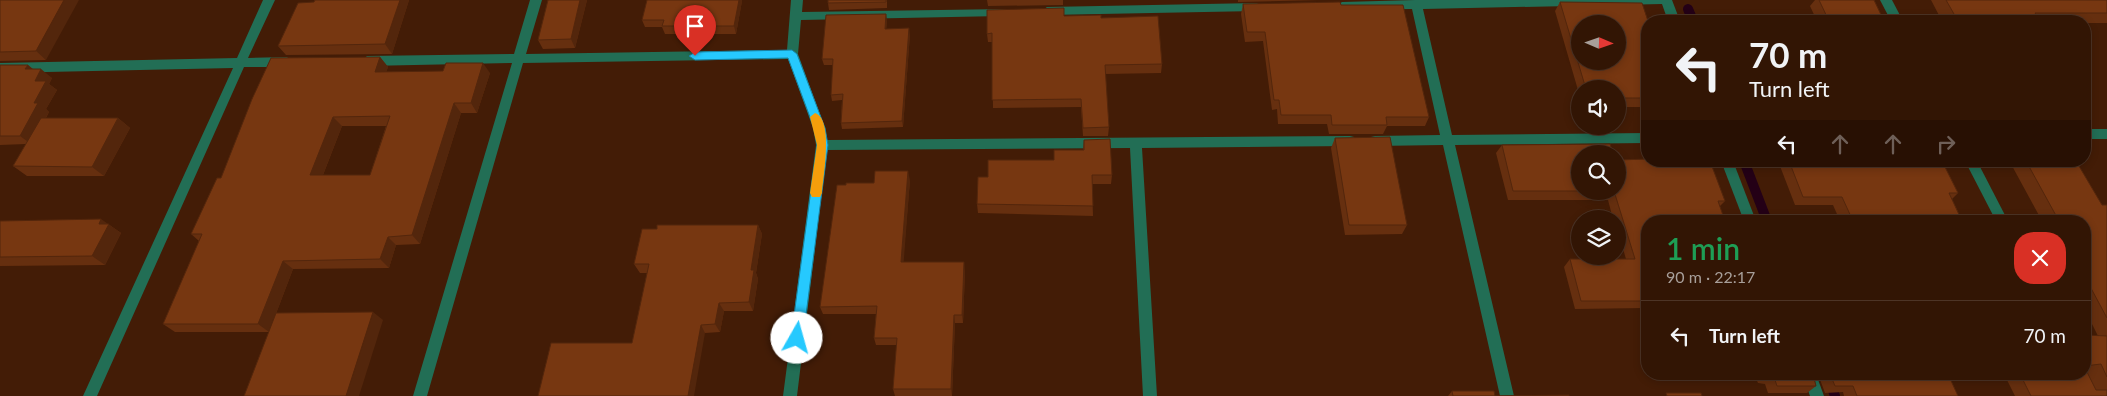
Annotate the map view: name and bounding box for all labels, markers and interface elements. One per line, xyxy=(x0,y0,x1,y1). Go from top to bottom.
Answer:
pin xyxy=(674,5,716,56)
icon: arrive xyxy=(681,12,709,40)
north arrow xyxy=(1571,15,1626,70)
map controls xyxy=(1571,15,1626,265)
text: 70 m xyxy=(1749,33,1827,75)
icon: left xyxy=(1666,35,1731,100)
text: Turn left xyxy=(1749,75,1830,102)
button: sound xyxy=(1571,80,1626,135)
icon: left xyxy=(1773,130,1801,158)
icon: ahead xyxy=(1826,130,1854,158)
icon: ahead xyxy=(1879,130,1907,158)
icon: right xyxy=(1932,130,1960,158)
button: search xyxy=(1571,145,1626,200)
button: layers xyxy=(1571,210,1626,265)
text: 1 min xyxy=(1666,230,1740,266)
button: close xyxy=(2014,232,2066,284)
text: 90 m · 22:17 xyxy=(1666,267,1755,286)
position arrow xyxy=(770,311,822,363)
icon: left xyxy=(1666,322,1694,350)
text: Turn left xyxy=(1709,324,1780,347)
text: 70 m xyxy=(2023,324,2066,347)

